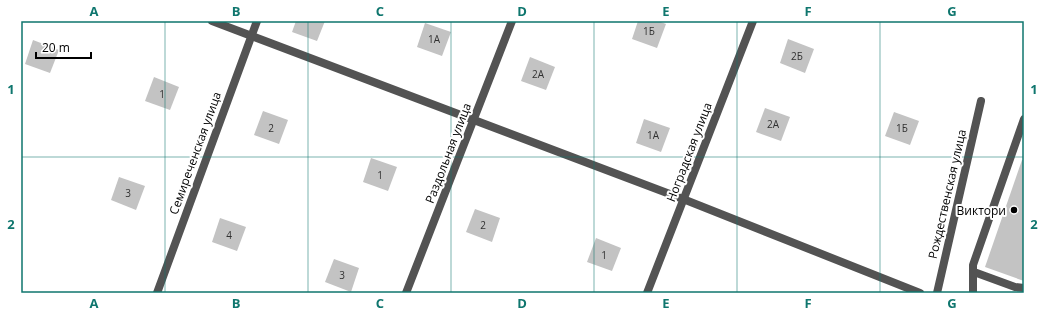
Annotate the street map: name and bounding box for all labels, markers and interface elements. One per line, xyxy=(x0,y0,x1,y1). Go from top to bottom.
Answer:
text: A xyxy=(90,2,99,20)
text: B xyxy=(232,2,241,20)
text: C xyxy=(376,2,384,20)
text: D xyxy=(517,2,527,20)
text: E xyxy=(662,2,670,20)
text: F xyxy=(804,2,812,20)
text: G xyxy=(947,2,957,20)
house number: 1Б xyxy=(643,24,655,38)
house number: 1А xyxy=(428,32,441,46)
scale bar xyxy=(36,34,91,60)
text: 20 m xyxy=(42,39,70,56)
house number: 2Б xyxy=(791,49,803,63)
house number: 2А xyxy=(532,67,545,81)
text: 1 xyxy=(7,80,15,98)
text: 1 xyxy=(1030,80,1038,98)
house number: 1 xyxy=(159,87,165,101)
street label: Семиреченская улица xyxy=(165,89,225,217)
street label: Раздольная улица xyxy=(421,100,475,206)
street label: Ноградская улица xyxy=(662,100,716,204)
house number: 2А xyxy=(767,117,780,131)
house number: 2 xyxy=(268,121,274,135)
house number: 1Б xyxy=(896,121,908,135)
street label: Рождественская улица xyxy=(924,127,970,261)
house number: 1А xyxy=(647,128,660,142)
house number: 1 xyxy=(377,168,383,182)
house number: 3 xyxy=(125,186,131,200)
place label: Виктори xyxy=(957,202,1006,219)
marker: Виктори xyxy=(1009,205,1019,215)
text: 2 xyxy=(7,215,15,233)
text: 2 xyxy=(1030,215,1038,233)
house number: 2 xyxy=(480,218,486,232)
house number: 4 xyxy=(226,228,232,242)
house number: 1 xyxy=(601,248,607,262)
house number: 3 xyxy=(339,268,345,282)
text: A xyxy=(90,294,99,312)
text: B xyxy=(232,294,241,312)
text: C xyxy=(376,294,384,312)
text: D xyxy=(517,294,527,312)
text: E xyxy=(662,294,670,312)
text: F xyxy=(804,294,812,312)
text: G xyxy=(947,294,957,312)

